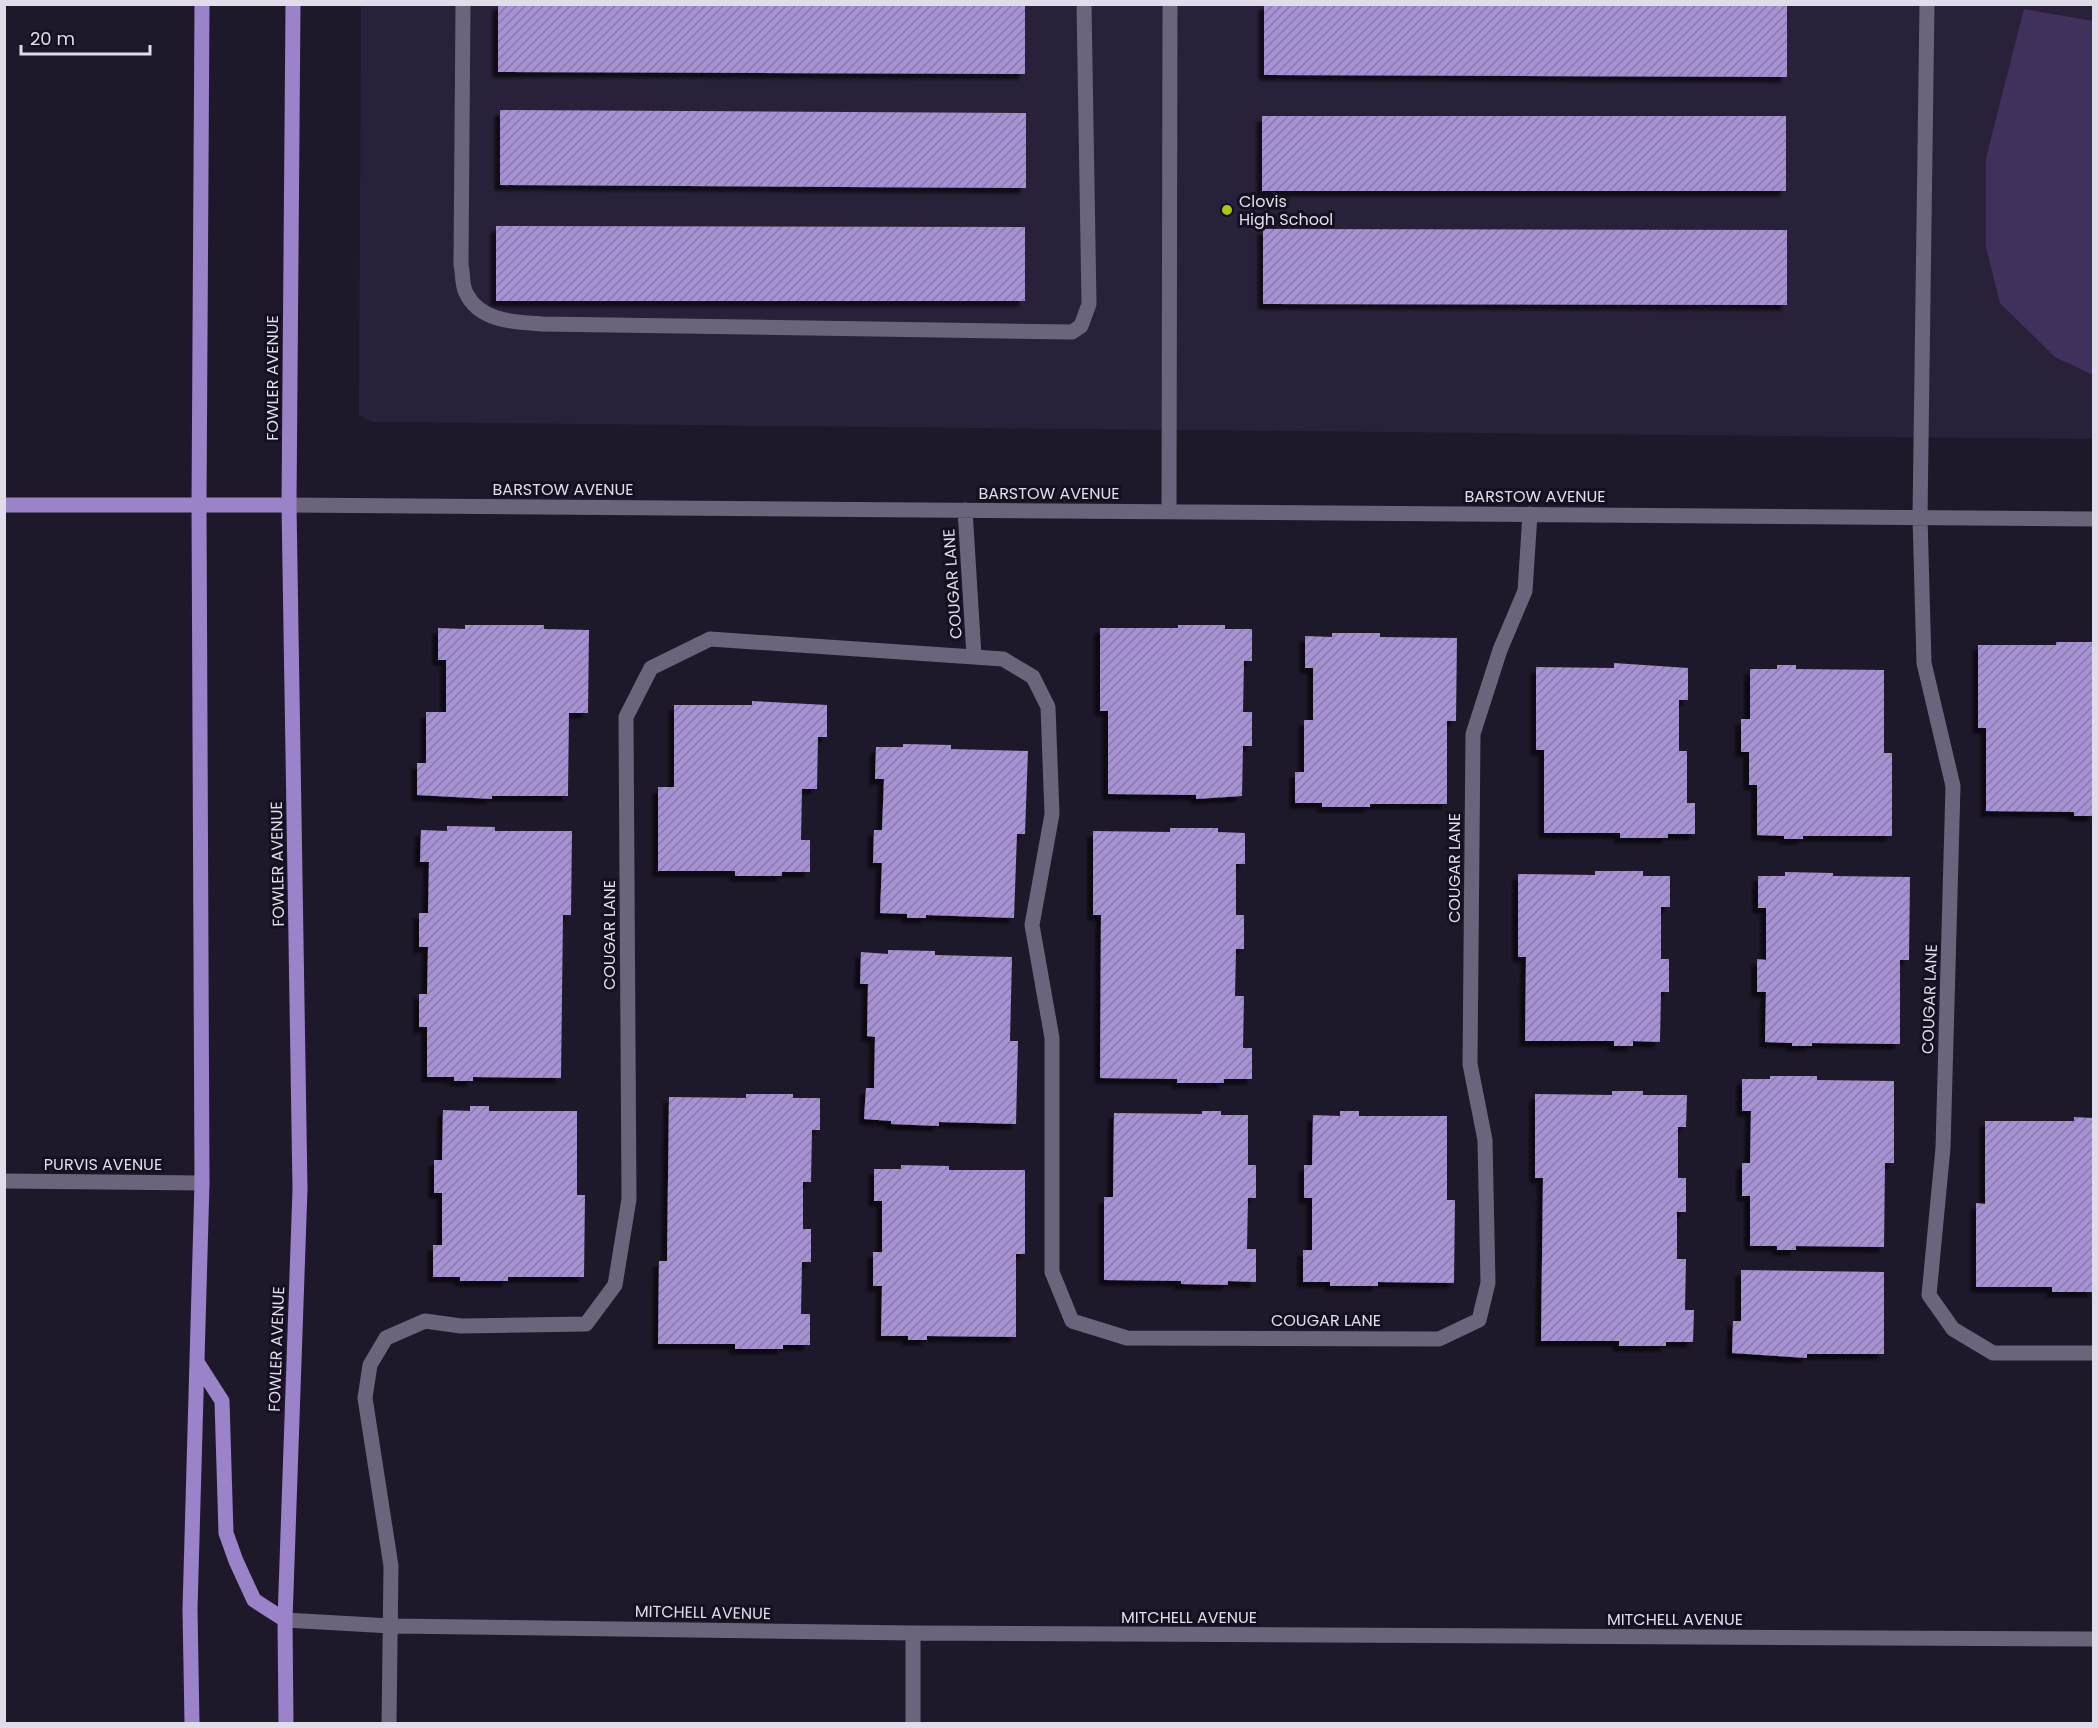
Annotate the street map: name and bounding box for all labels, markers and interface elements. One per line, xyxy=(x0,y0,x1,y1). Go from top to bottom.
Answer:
scale bar xyxy=(21,18,150,56)
text: 20 m xyxy=(30,26,75,51)
place label: Clovis High School xyxy=(1239,190,1333,231)
marker: Clovis High School xyxy=(1220,203,1234,217)
street label: FOWLER AVENUE xyxy=(261,315,284,441)
street label: BARSTOW AVENUE xyxy=(493,478,633,501)
street label: BARSTOW AVENUE xyxy=(979,482,1119,505)
street label: BARSTOW AVENUE xyxy=(1465,485,1605,508)
street label: COUGAR LANE xyxy=(937,528,968,640)
street label: FOWLER AVENUE xyxy=(265,801,290,927)
street label: COUGAR LANE xyxy=(1443,813,1466,923)
street label: COUGAR LANE xyxy=(598,880,621,990)
street label: COUGAR LANE xyxy=(1916,944,1943,1054)
street label: PURVIS AVENUE xyxy=(44,1153,162,1176)
street label: FOWLER AVENUE xyxy=(263,1286,290,1412)
street label: COUGAR LANE xyxy=(1271,1309,1381,1332)
street label: MITCHELL AVENUE xyxy=(635,1600,771,1625)
street label: MITCHELL AVENUE xyxy=(1121,1606,1257,1629)
street label: MITCHELL AVENUE xyxy=(1607,1608,1743,1631)

